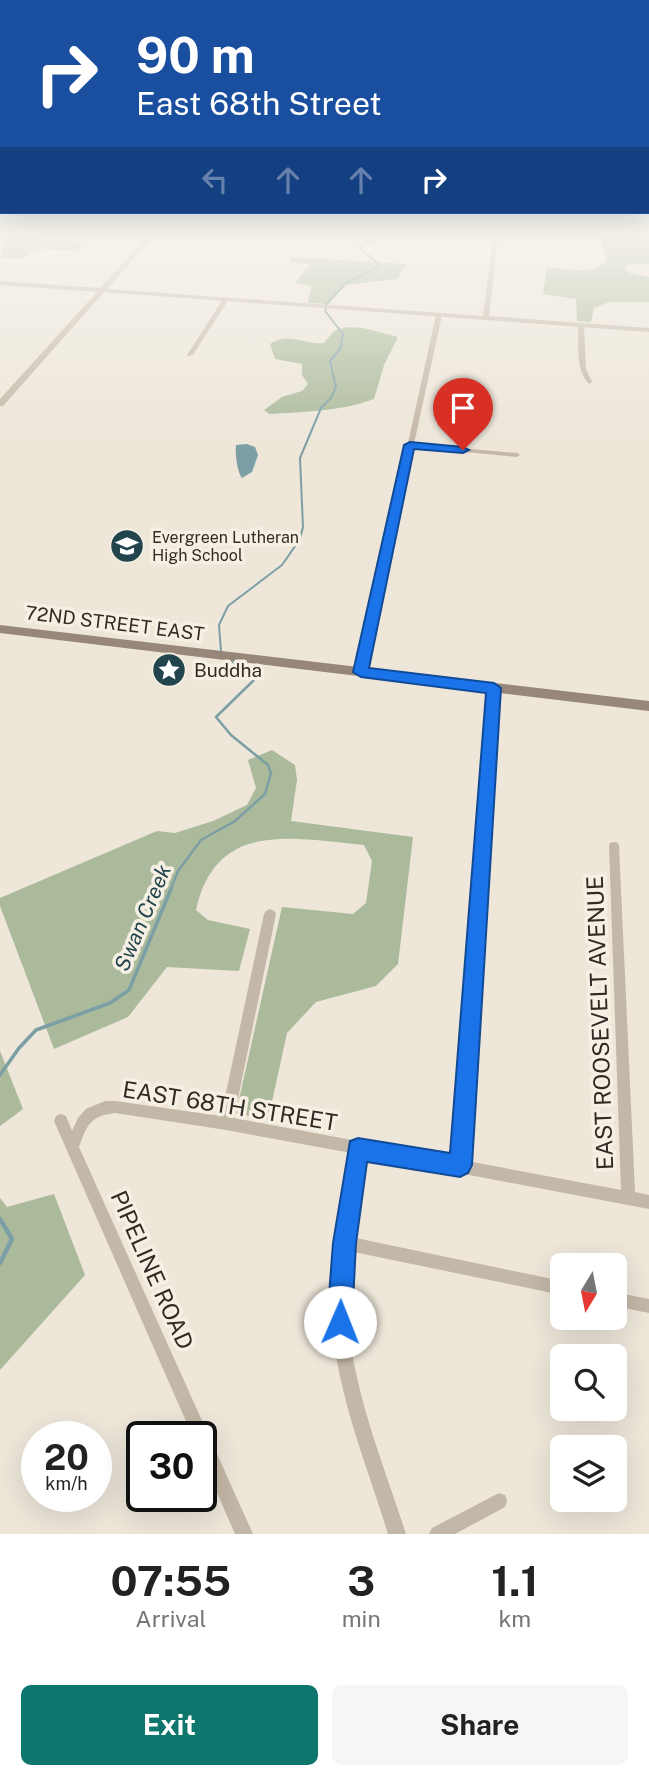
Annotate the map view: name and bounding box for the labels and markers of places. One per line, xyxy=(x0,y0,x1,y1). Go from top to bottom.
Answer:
pin xyxy=(433,378,493,450)
school or university icon: Evergreen Lutheran High School xyxy=(108,527,146,565)
place label: Evergreen Lutheran High School xyxy=(152,528,299,565)
place icon: Buddha xyxy=(150,651,188,689)
place label: Buddha xyxy=(194,659,262,681)

